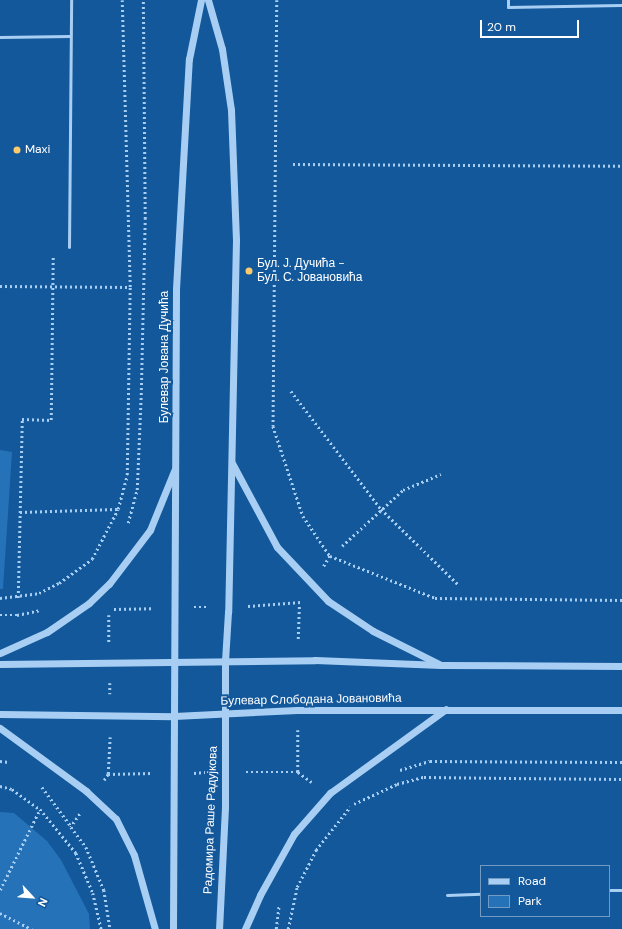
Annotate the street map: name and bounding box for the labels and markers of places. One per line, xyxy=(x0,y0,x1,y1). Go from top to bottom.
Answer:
place label: Maxi xyxy=(25,143,50,157)
marker: Maxi xyxy=(12,145,22,155)
place label: Бул. Ј. Дучића - Бул. С. Јовановића xyxy=(257,257,362,285)
marker: Бул. Ј. Дучића - Бул. С. Јовановића xyxy=(244,266,254,276)

